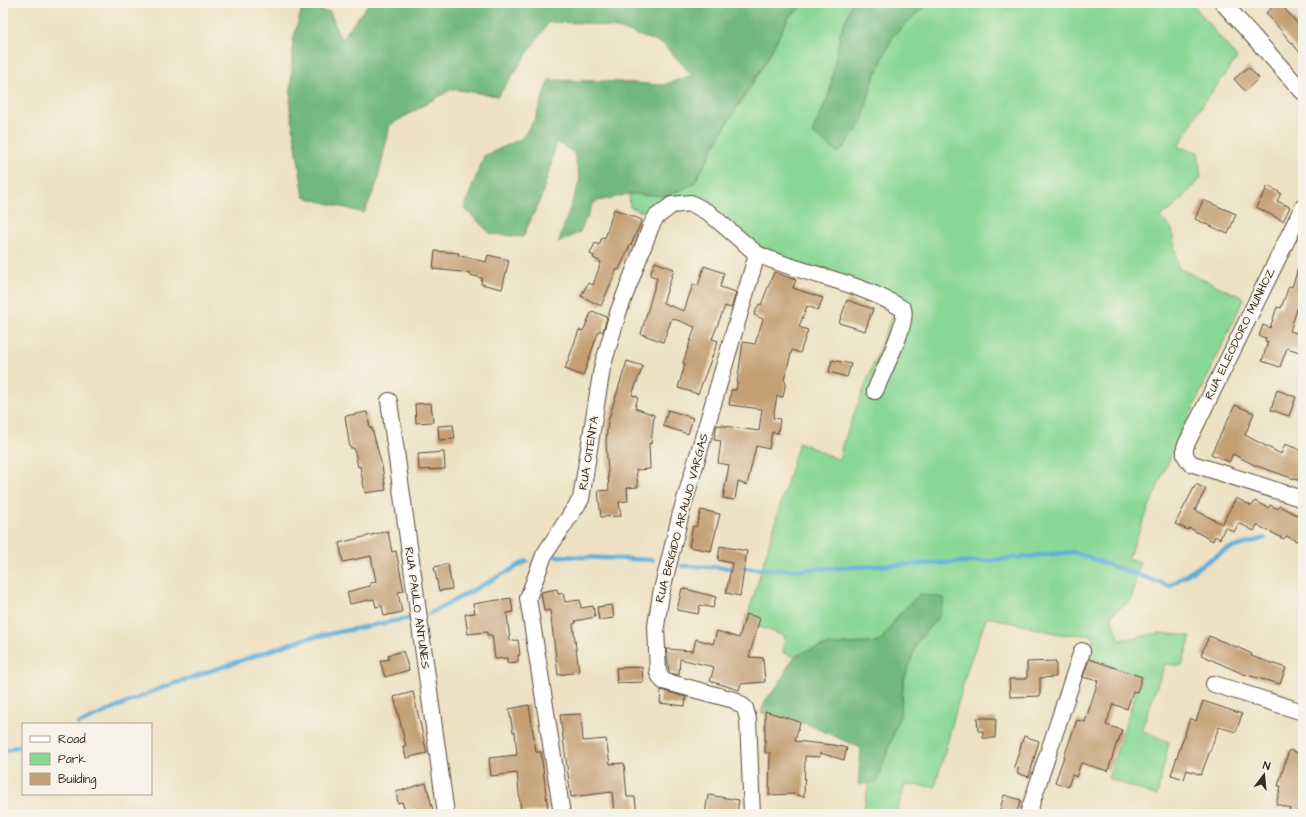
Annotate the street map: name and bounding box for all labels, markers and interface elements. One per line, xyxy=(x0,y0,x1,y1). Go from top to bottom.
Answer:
street label: RUA ELEODORO MUNHOZ xyxy=(1201,265,1280,403)
street label: RUA OITENTA xyxy=(575,414,603,491)
street label: RUA BRIGIDO ARAUJO VARGAS xyxy=(651,431,713,605)
street label: RUA PAULO ANTUNES xyxy=(400,546,434,670)
legend xyxy=(22,723,152,795)
text: Road xyxy=(58,731,86,748)
text: Park xyxy=(58,751,86,768)
north arrow xyxy=(1244,755,1284,795)
text: N xyxy=(1261,758,1272,774)
text: Building xyxy=(58,771,96,789)

